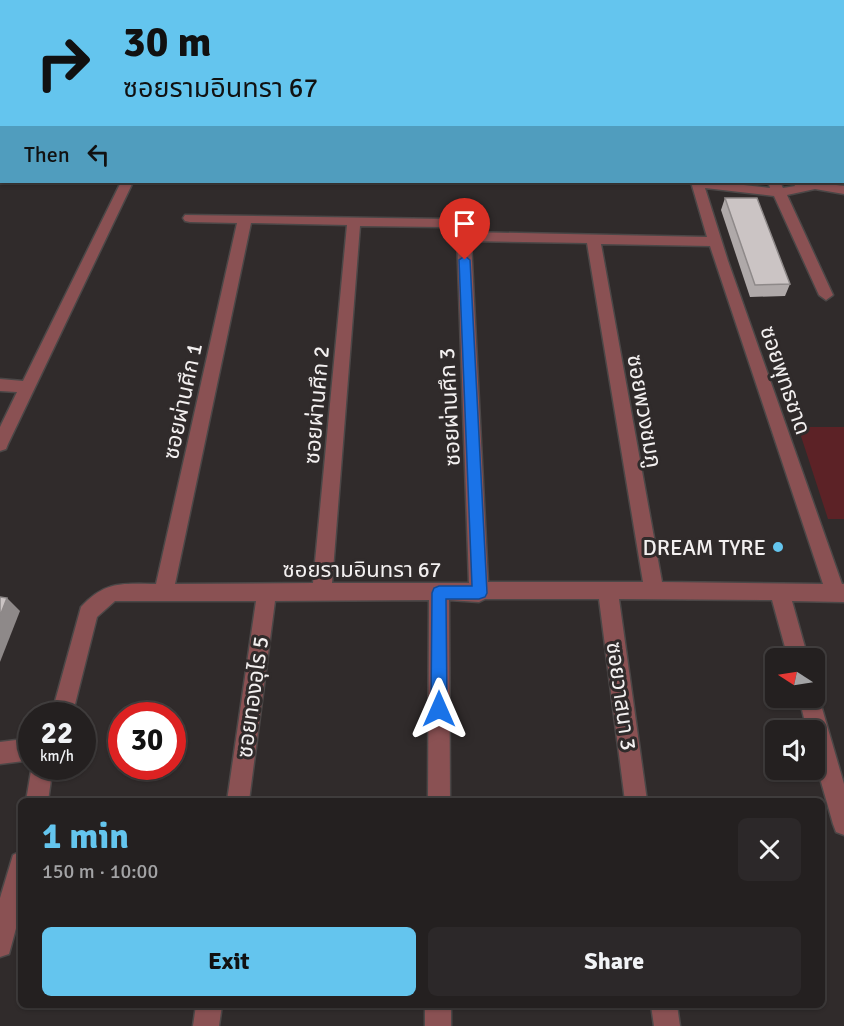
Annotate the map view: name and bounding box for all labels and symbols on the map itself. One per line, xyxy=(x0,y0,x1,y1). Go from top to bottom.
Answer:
pin xyxy=(439,198,490,260)
street label: ซอยพุทธชาด xyxy=(754,322,817,438)
street label: ซอยผ่านศึก 1 xyxy=(157,340,208,462)
street label: ซอยผ่านศึก 2 xyxy=(298,345,335,465)
street label: ซอยผ่านศึก 3 xyxy=(433,347,466,467)
street label: ซอยพวงชมภู xyxy=(621,352,668,470)
place label: DREAM TYRE xyxy=(642,534,766,561)
marker: DREAM TYRE xyxy=(771,540,785,554)
street label: ซอยรามอินทรา 67 xyxy=(283,556,441,583)
street label: ซอยทองอุไร 5 xyxy=(231,635,274,760)
street label: ซอยวาสนา 3 xyxy=(601,640,642,752)
north arrow xyxy=(765,648,825,708)
position arrow xyxy=(407,677,471,741)
speed limit sign: 30 xyxy=(108,702,186,780)

